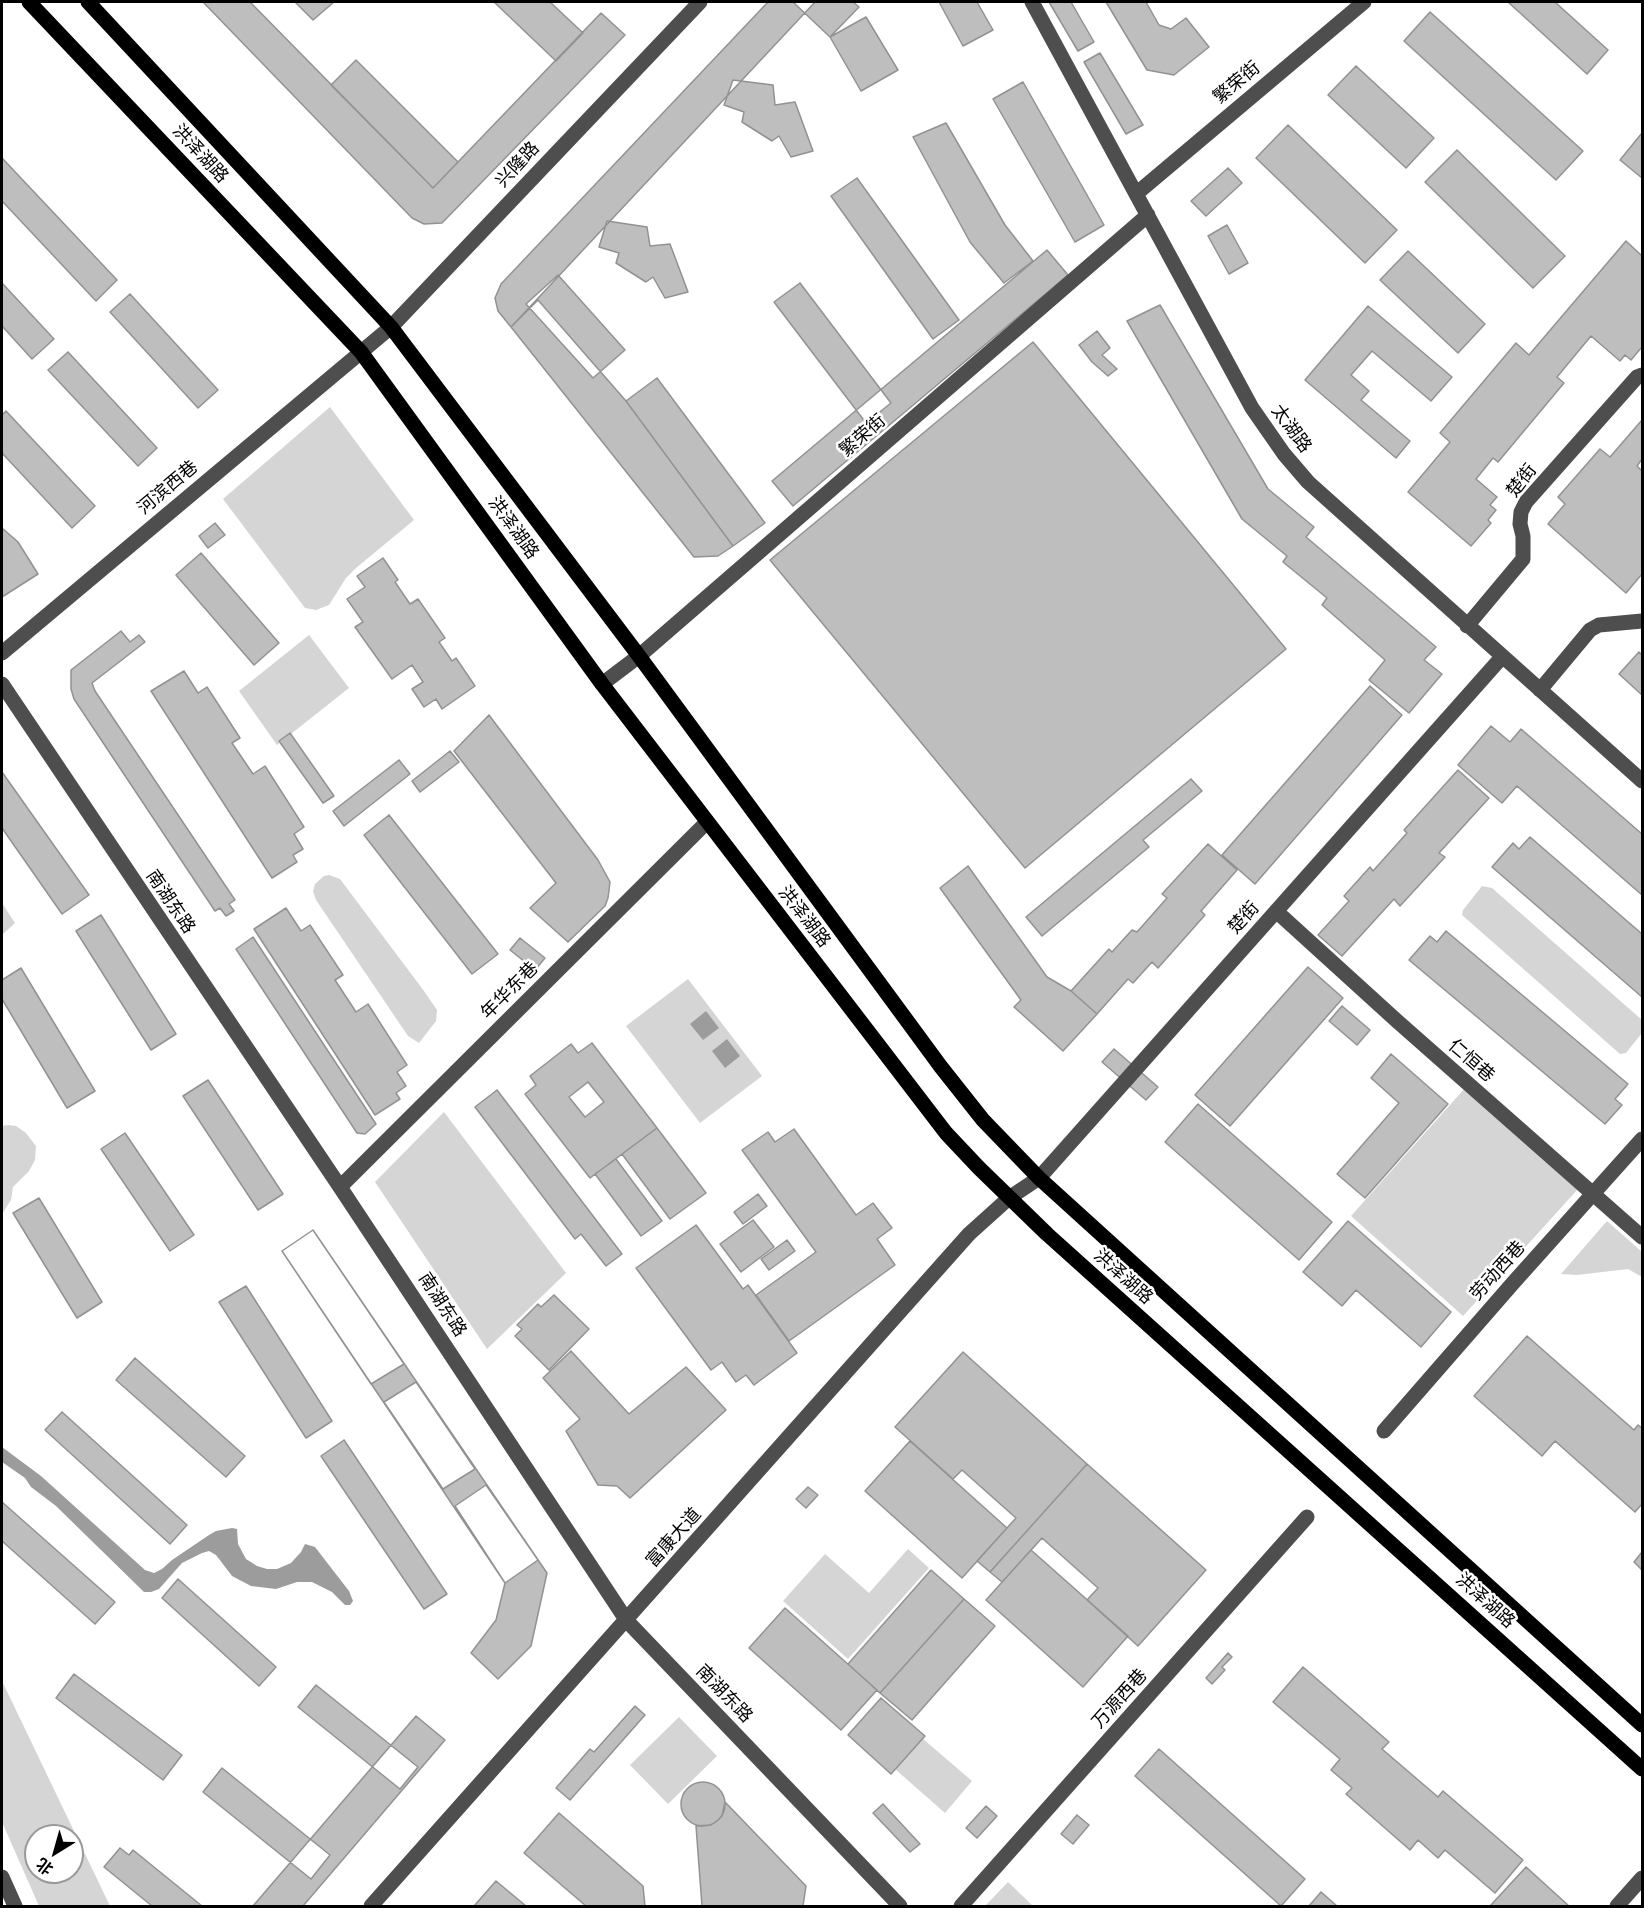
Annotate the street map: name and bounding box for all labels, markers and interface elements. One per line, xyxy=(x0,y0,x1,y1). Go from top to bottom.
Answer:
street label: 繁荣街 xyxy=(1209,57,1265,109)
street label: 洪泽湖路 xyxy=(168,120,232,188)
street label: 兴隆路 xyxy=(492,138,544,192)
street label: 太湖路 xyxy=(1266,401,1316,457)
street label: 繁荣街 xyxy=(836,410,890,462)
street label: 河滨西巷 xyxy=(133,457,203,519)
street label: 楚街 xyxy=(1502,460,1542,502)
street label: 洪泽湖路 xyxy=(483,493,543,563)
street label: 南湖东路 xyxy=(141,866,199,938)
street label: 洪泽湖路 xyxy=(773,882,835,952)
street label: 楚街 xyxy=(1224,897,1264,939)
street label: 年华东巷 xyxy=(477,958,543,1024)
street label: 仁恒巷 xyxy=(1444,1035,1498,1087)
street label: 劳动西巷 xyxy=(1466,1237,1530,1305)
street label: 洪泽湖路 xyxy=(1089,1245,1157,1309)
street label: 南湖东路 xyxy=(413,1269,471,1341)
street label: 富康大道 xyxy=(642,1504,706,1572)
street label: 洪泽湖路 xyxy=(1451,1569,1519,1633)
street label: 南湖东路 xyxy=(691,1661,757,1727)
street label: 万源西巷 xyxy=(1088,1665,1152,1733)
north arrow xyxy=(24,1824,84,1884)
text: 北 xyxy=(31,1853,57,1880)

